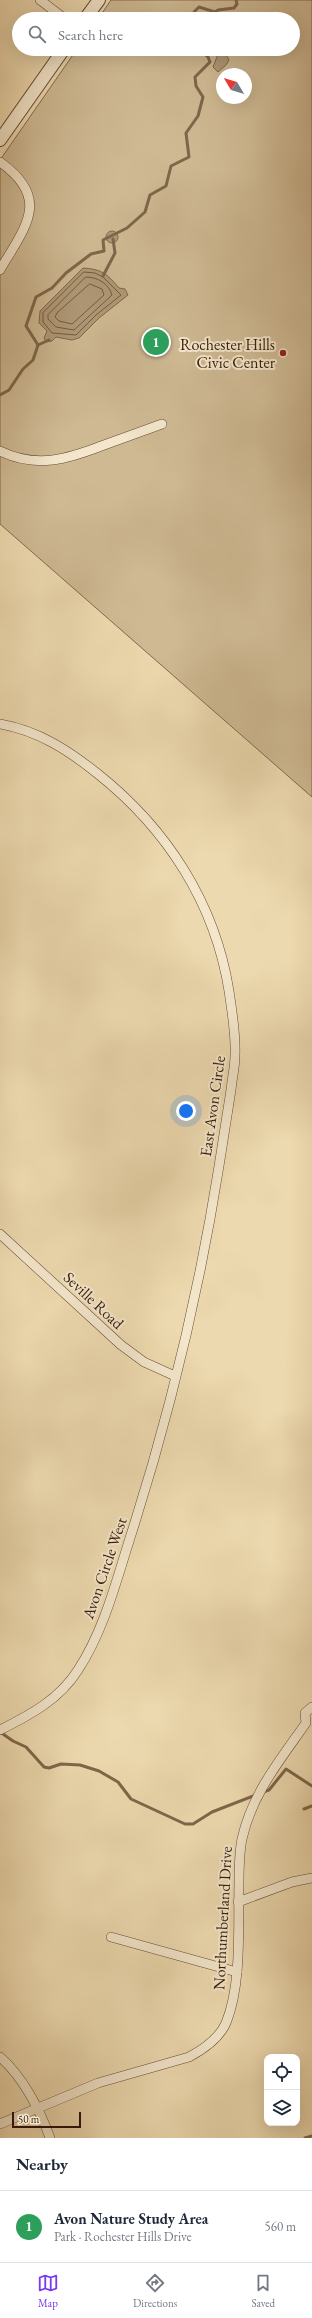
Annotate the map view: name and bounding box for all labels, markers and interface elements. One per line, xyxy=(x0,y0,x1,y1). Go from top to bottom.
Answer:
search box xyxy=(12,12,300,56)
icon: search xyxy=(26,23,48,45)
text: Search here xyxy=(58,25,123,44)
north arrow xyxy=(216,68,252,104)
pin: 1 xyxy=(143,327,169,357)
place label: Rochester Hills Civic Center xyxy=(180,334,276,373)
marker: Rochester Hills Civic Center xyxy=(278,348,288,358)
street label: East Avon Circle xyxy=(195,1054,230,1158)
your location xyxy=(176,1101,196,1121)
street label: Seville Road xyxy=(59,1267,129,1334)
street label: Avon Circle West xyxy=(77,1515,132,1623)
street label: Northumberland Drive xyxy=(208,1846,237,1991)
map controls xyxy=(264,2054,300,2126)
button: locate xyxy=(264,2054,300,2090)
button: layers xyxy=(264,2090,300,2126)
scale bar xyxy=(12,2110,81,2129)
text: 50 m xyxy=(18,2112,39,2126)
text: Nearby xyxy=(16,2153,68,2175)
text: Avon Nature Study Area xyxy=(54,2209,208,2228)
text: 1 xyxy=(26,2218,32,2235)
text: 560 m xyxy=(265,2218,296,2235)
text: Park · Rochester Hills Drive xyxy=(54,2228,192,2245)
tab: Map xyxy=(37,2272,59,2310)
tab: Directions xyxy=(133,2272,177,2310)
tab: Saved xyxy=(251,2272,275,2310)

